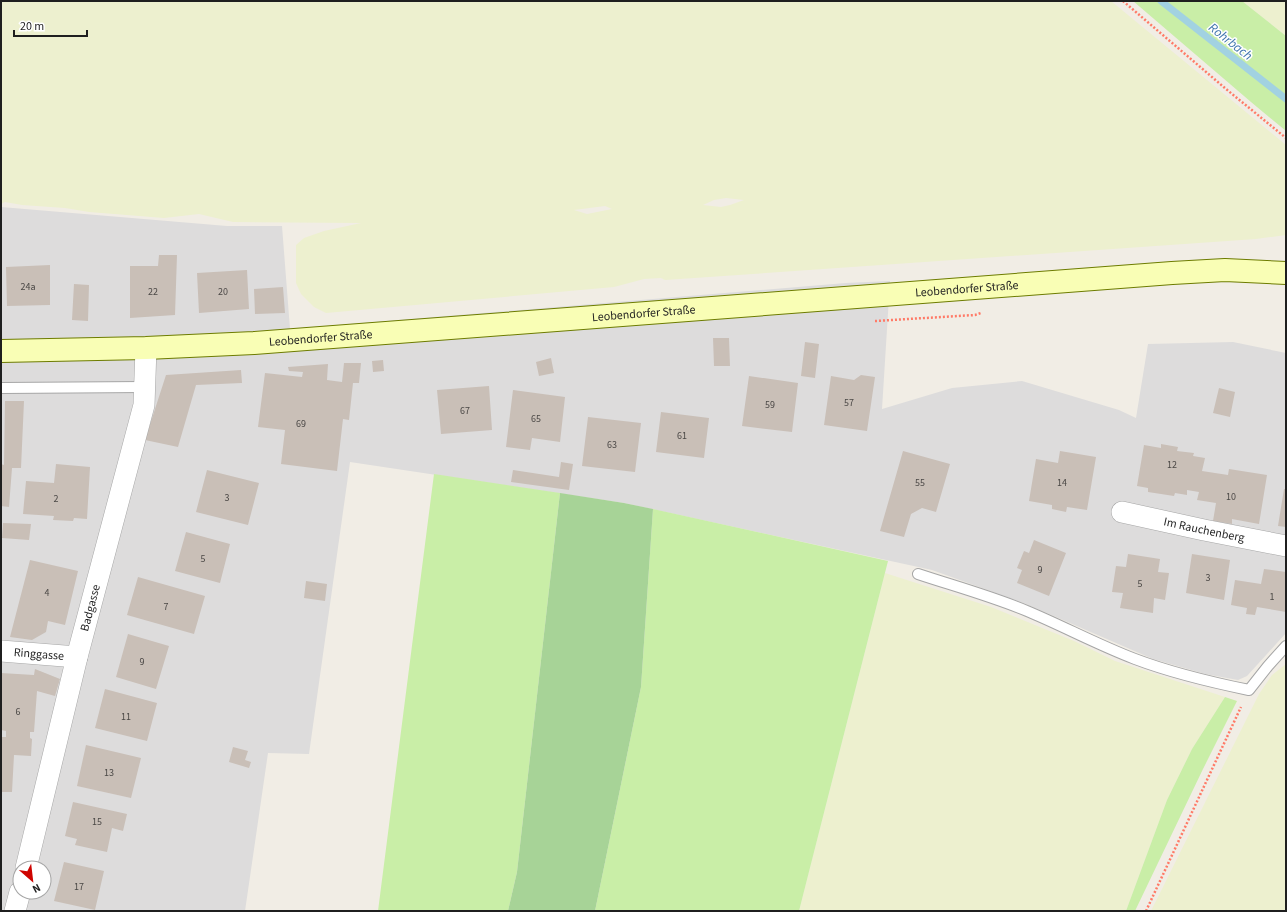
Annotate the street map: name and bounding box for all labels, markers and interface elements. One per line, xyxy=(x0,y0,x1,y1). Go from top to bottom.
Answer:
scale bar xyxy=(14,12,87,38)
text: 20 m xyxy=(20,18,44,35)
water label: Rohrbach xyxy=(1205,19,1256,65)
street label: Leobendorfer Straße xyxy=(915,277,1019,302)
house number: 24a xyxy=(21,280,35,294)
house number: 22 xyxy=(148,285,158,299)
house number: 20 xyxy=(218,285,228,299)
street label: Leobendorfer Straße xyxy=(591,301,696,326)
street label: Leobendorfer Straße xyxy=(268,326,373,351)
house number: 57 xyxy=(844,396,854,410)
house number: 59 xyxy=(765,398,775,412)
house number: 67 xyxy=(460,404,470,418)
house number: 65 xyxy=(531,412,541,426)
house number: 69 xyxy=(296,417,306,431)
house number: 61 xyxy=(677,429,687,443)
house number: 63 xyxy=(607,438,617,452)
house number: 12 xyxy=(1167,458,1177,472)
house number: 55 xyxy=(915,476,925,490)
house number: 14 xyxy=(1057,476,1067,490)
house number: 10 xyxy=(1226,490,1236,504)
house number: 3 xyxy=(225,491,230,505)
house number: 2 xyxy=(54,492,59,506)
street label: Im Rauchenberg xyxy=(1162,513,1246,547)
house number: 5 xyxy=(201,552,206,566)
house number: 9 xyxy=(1038,563,1043,577)
house number: 3 xyxy=(1206,571,1211,585)
house number: 5 xyxy=(1138,577,1143,591)
street label: Badgasse xyxy=(76,583,105,633)
house number: 4 xyxy=(45,586,50,600)
house number: 1 xyxy=(1270,590,1275,604)
house number: 7 xyxy=(164,600,169,614)
street label: Ringgasse xyxy=(13,644,65,665)
house number: 9 xyxy=(140,655,145,669)
house number: 6 xyxy=(16,705,21,719)
house number: 11 xyxy=(121,710,131,724)
house number: 13 xyxy=(104,766,114,780)
house number: 15 xyxy=(92,815,102,829)
north arrow xyxy=(12,860,52,900)
text: N xyxy=(30,880,43,897)
house number: 17 xyxy=(74,880,84,894)

